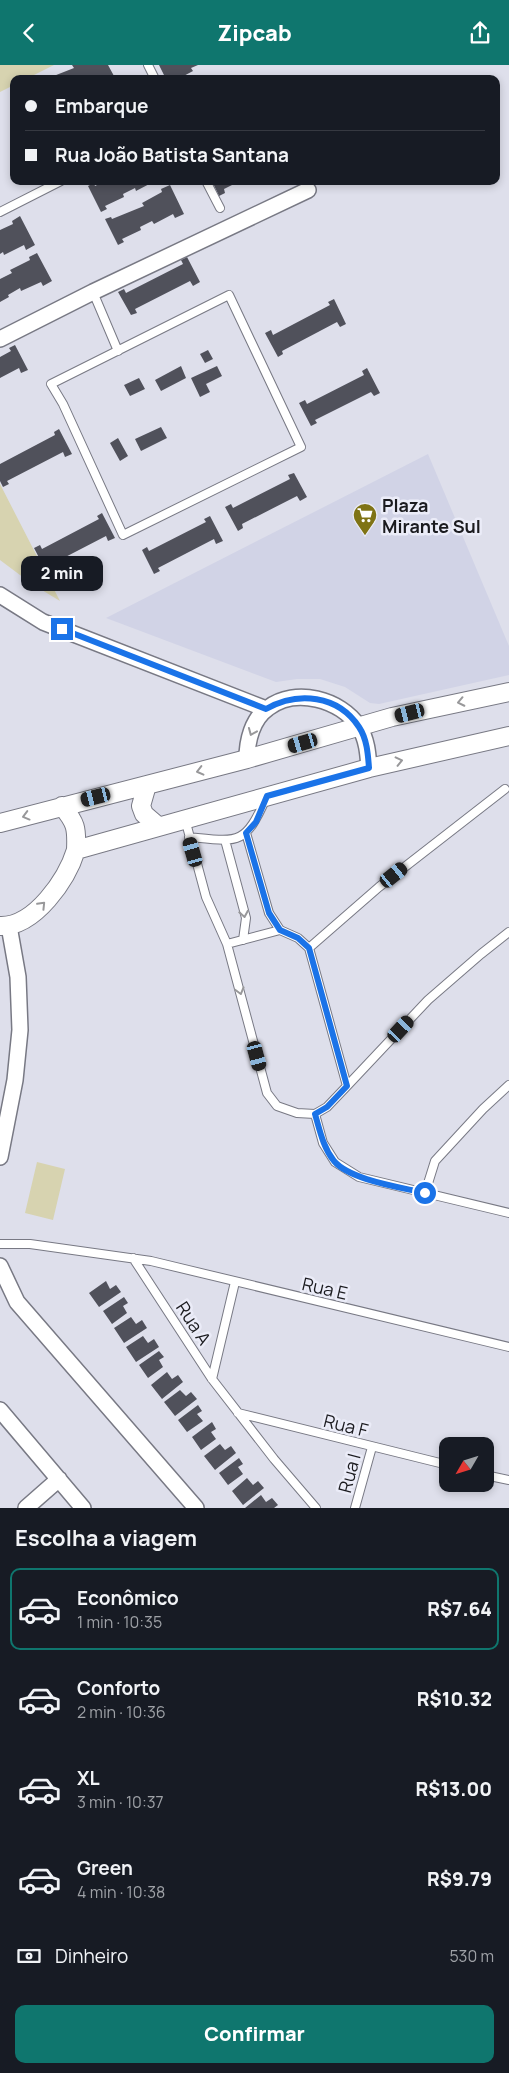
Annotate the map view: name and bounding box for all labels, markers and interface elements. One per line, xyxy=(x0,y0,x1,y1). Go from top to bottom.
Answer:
text: Zipcab xyxy=(217,18,292,48)
icon: back xyxy=(15,19,43,47)
icon: share xyxy=(466,19,494,47)
text: Embarque xyxy=(55,93,148,119)
text: Rua João Batista Santana xyxy=(55,142,289,168)
place label: Plaza Mirante Sul xyxy=(382,493,481,538)
supermarket icon: Plaza Mirante Sul xyxy=(352,502,378,536)
callout: 2 min xyxy=(21,557,103,591)
text: 2 min xyxy=(41,562,83,584)
route end xyxy=(51,618,73,640)
one-way arrow xyxy=(457,696,466,706)
car xyxy=(393,702,426,724)
one-way arrow xyxy=(248,727,258,736)
car xyxy=(286,732,319,754)
one-way arrow xyxy=(394,756,403,767)
one-way arrow xyxy=(196,765,205,776)
car xyxy=(79,786,112,808)
one-way arrow xyxy=(21,810,30,821)
car xyxy=(181,836,204,868)
car xyxy=(377,860,410,890)
one-way arrow xyxy=(36,902,45,911)
one-way arrow xyxy=(239,910,249,919)
one-way arrow xyxy=(234,987,244,995)
car xyxy=(385,1013,416,1045)
car xyxy=(245,1040,268,1072)
route start xyxy=(414,1182,436,1204)
street label: Rua E xyxy=(300,1271,350,1305)
street label: Rua A xyxy=(171,1297,217,1350)
street label: Rua F xyxy=(321,1408,371,1442)
north arrow xyxy=(439,1437,494,1493)
map controls xyxy=(439,1437,494,1492)
street label: Rua I xyxy=(332,1451,366,1495)
text: Escolha a viagem xyxy=(15,1523,197,1553)
text: Econômico xyxy=(77,1585,179,1611)
icon: car xyxy=(17,1587,62,1632)
text: R$7.64 xyxy=(427,1596,492,1622)
text: 1 min · 10:35 xyxy=(77,1611,162,1633)
text: Conforto xyxy=(77,1675,160,1701)
icon: car xyxy=(17,1677,62,1722)
text: R$10.32 xyxy=(417,1686,492,1712)
text: 2 min · 10:36 xyxy=(77,1701,166,1723)
text: XL xyxy=(77,1765,100,1791)
icon: car xyxy=(17,1767,62,1812)
text: R$13.00 xyxy=(416,1776,492,1802)
text: 3 min · 10:37 xyxy=(77,1791,164,1813)
text: Green xyxy=(77,1855,133,1881)
icon: car xyxy=(17,1857,62,1902)
text: R$9.79 xyxy=(427,1866,492,1892)
text: 4 min · 10:38 xyxy=(77,1881,165,1903)
icon: cash xyxy=(15,1942,43,1970)
text: Dinheiro xyxy=(55,1943,128,1969)
text: 530 m xyxy=(449,1945,494,1967)
button: Confirmar xyxy=(15,2005,494,2063)

